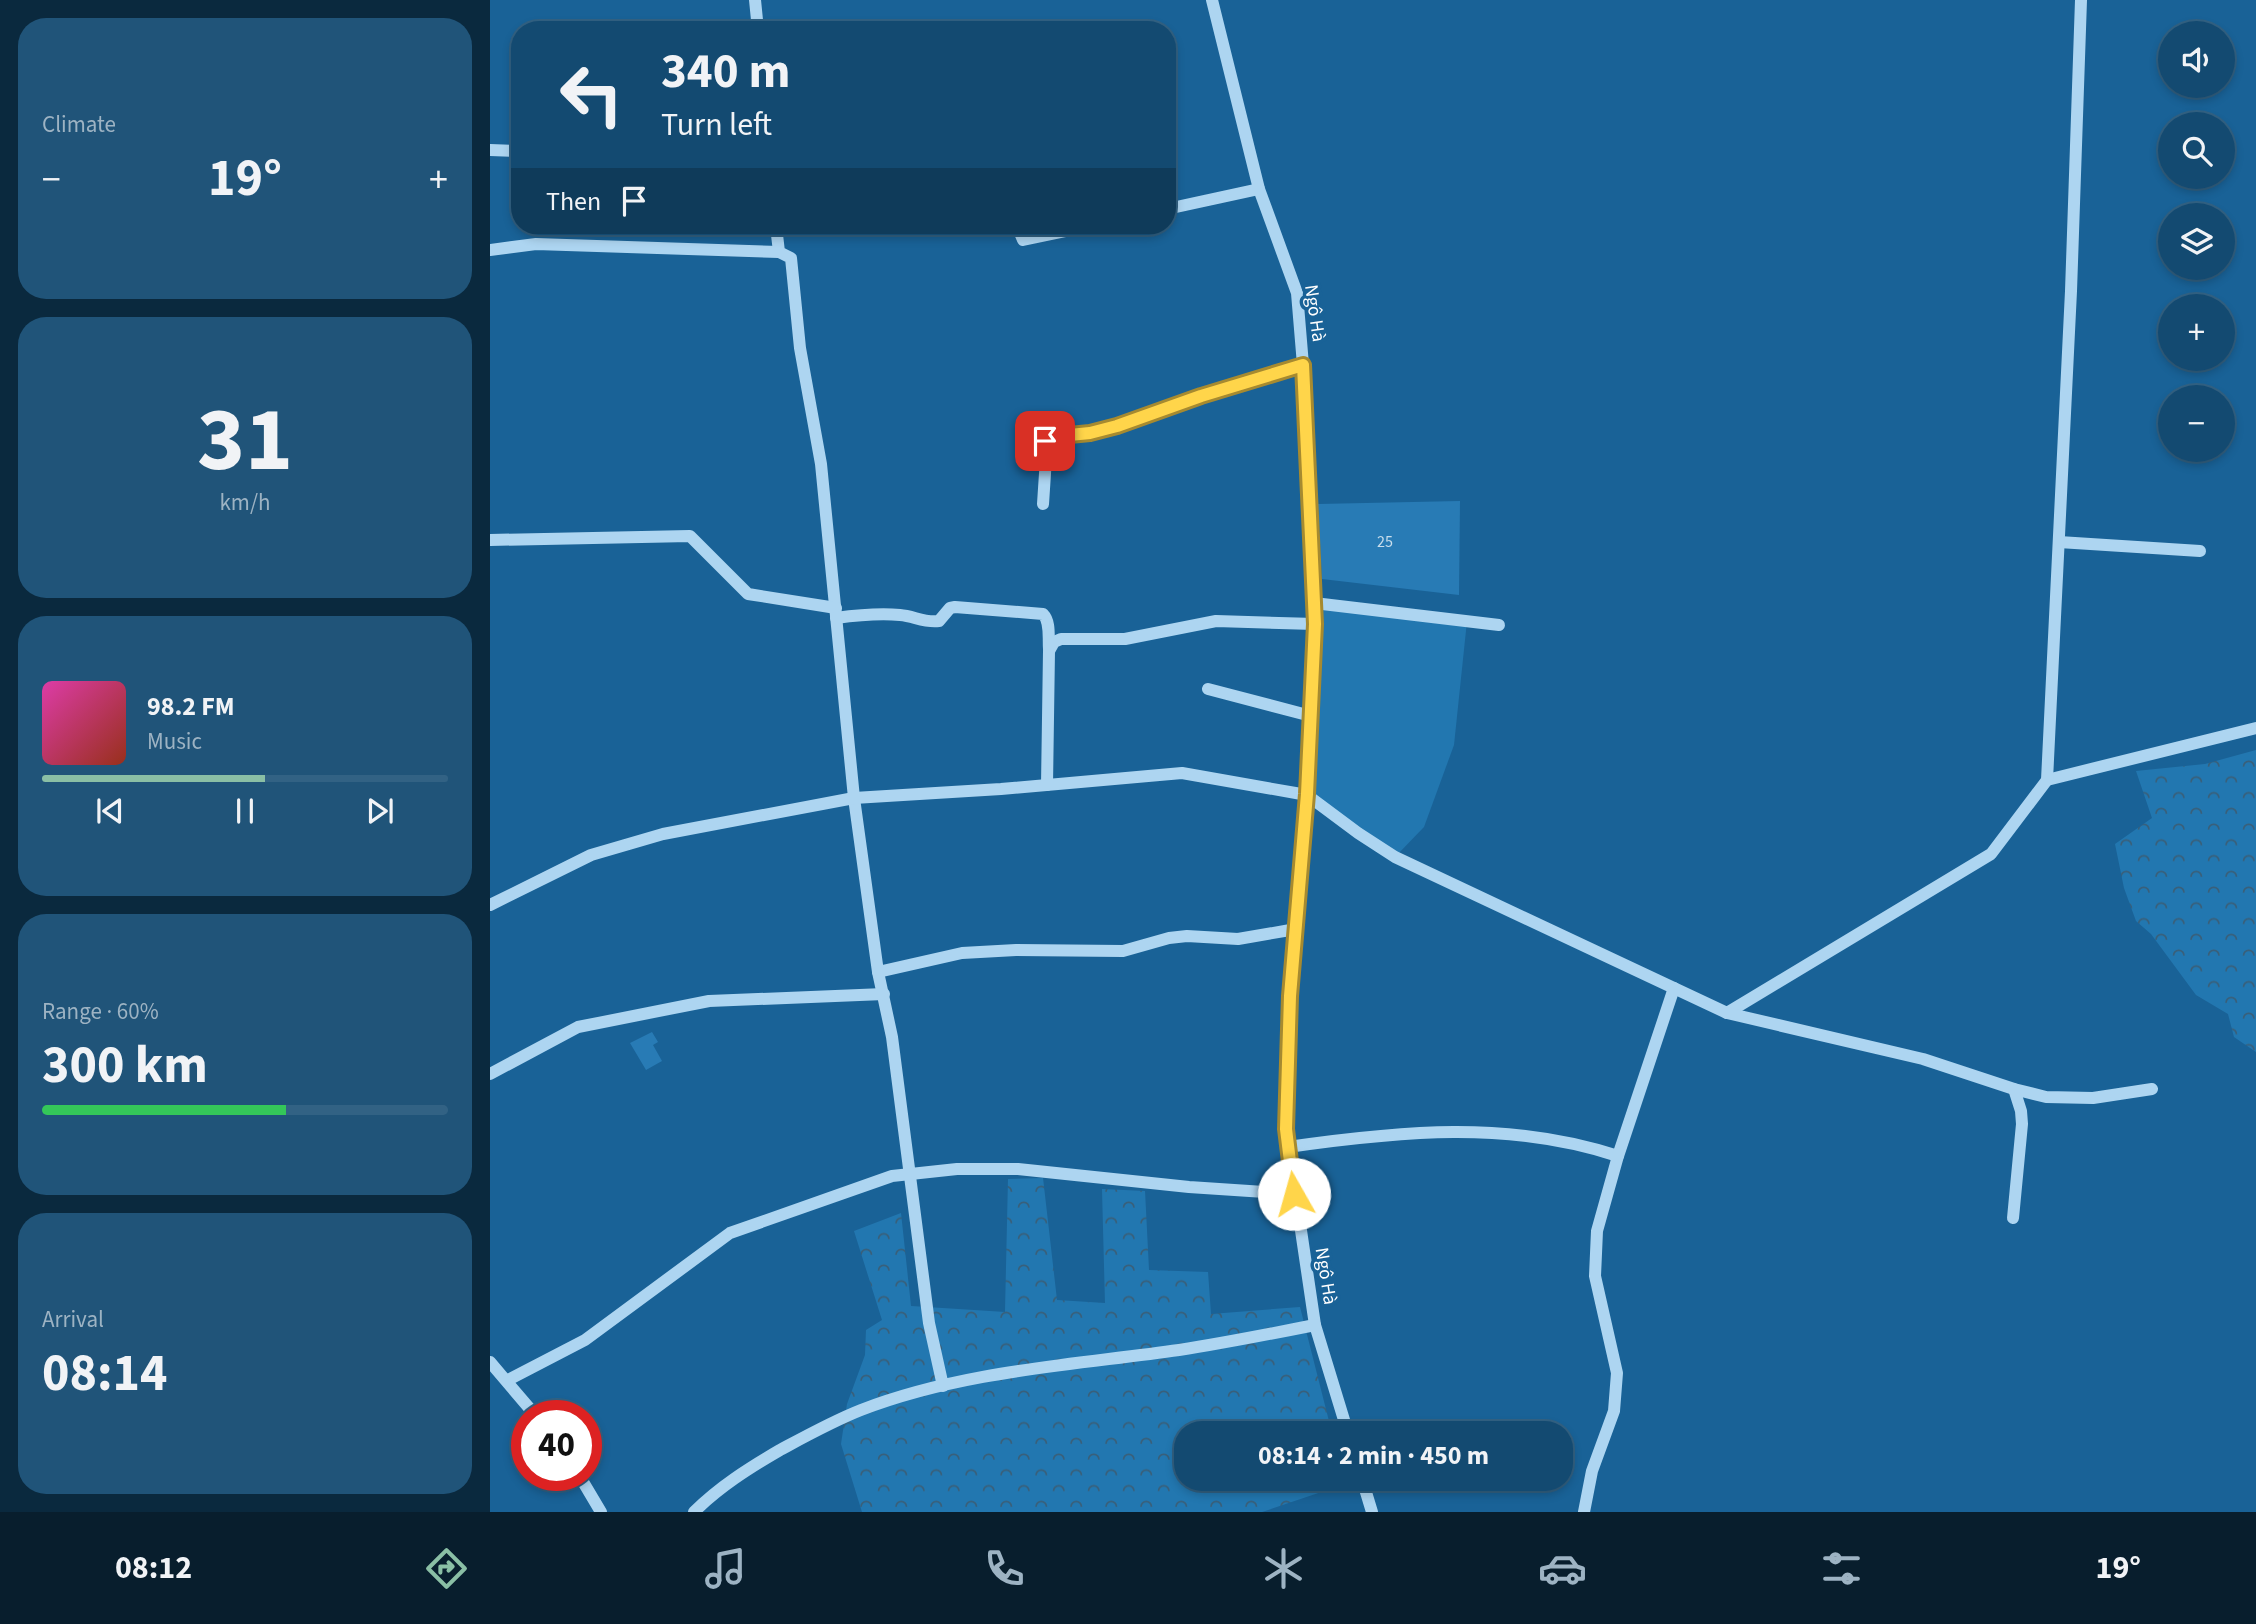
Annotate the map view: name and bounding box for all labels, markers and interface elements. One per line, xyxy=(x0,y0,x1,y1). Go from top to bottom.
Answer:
map controls xyxy=(2158,21,2235,462)
button: sound xyxy=(2158,21,2235,98)
text: 340 m xyxy=(661,37,790,107)
icon: left xyxy=(546,49,637,140)
text: Turn left xyxy=(661,102,772,148)
text: Climate xyxy=(42,108,116,141)
button: search xyxy=(2158,112,2235,189)
text: 19° xyxy=(208,142,282,216)
text: − xyxy=(42,153,61,207)
text: + xyxy=(429,153,448,207)
icon: arrive xyxy=(615,182,653,220)
text: Then xyxy=(546,183,601,220)
button: layers xyxy=(2158,203,2235,280)
street label: Ngô Hà xyxy=(1297,283,1332,344)
button: + xyxy=(2158,294,2235,371)
text: 31 xyxy=(197,376,293,505)
button: − xyxy=(2158,385,2235,462)
pin xyxy=(1015,411,1075,471)
icon: arrive xyxy=(1026,422,1064,460)
text: km/h xyxy=(219,486,271,519)
house number: 25 xyxy=(1377,531,1393,553)
text: 98.2 FM xyxy=(147,688,235,725)
text: Music xyxy=(147,725,202,758)
icon: previous xyxy=(91,792,129,830)
icon: pause xyxy=(226,792,264,830)
icon: next xyxy=(361,792,399,830)
text: Range · 60% xyxy=(42,995,159,1028)
text: 300 km xyxy=(42,1029,208,1103)
position arrow xyxy=(1257,1157,1331,1231)
street label: Ngô Hà xyxy=(1308,1246,1343,1307)
text: Arrival xyxy=(42,1303,104,1336)
text: 08:14 xyxy=(42,1337,167,1411)
speed limit sign: 40 xyxy=(511,1400,602,1491)
text: 08:14 · 2 min · 450 m xyxy=(1258,1437,1489,1474)
icon: directions xyxy=(422,1544,471,1593)
icon: music xyxy=(701,1544,750,1593)
icon: phone xyxy=(980,1544,1029,1593)
icon: climate xyxy=(1259,1544,1308,1593)
icon: car xyxy=(1538,1544,1587,1593)
icon: filters xyxy=(1817,1544,1866,1593)
text: 08:12 xyxy=(115,1545,192,1591)
text: 19° xyxy=(2095,1545,2141,1591)

